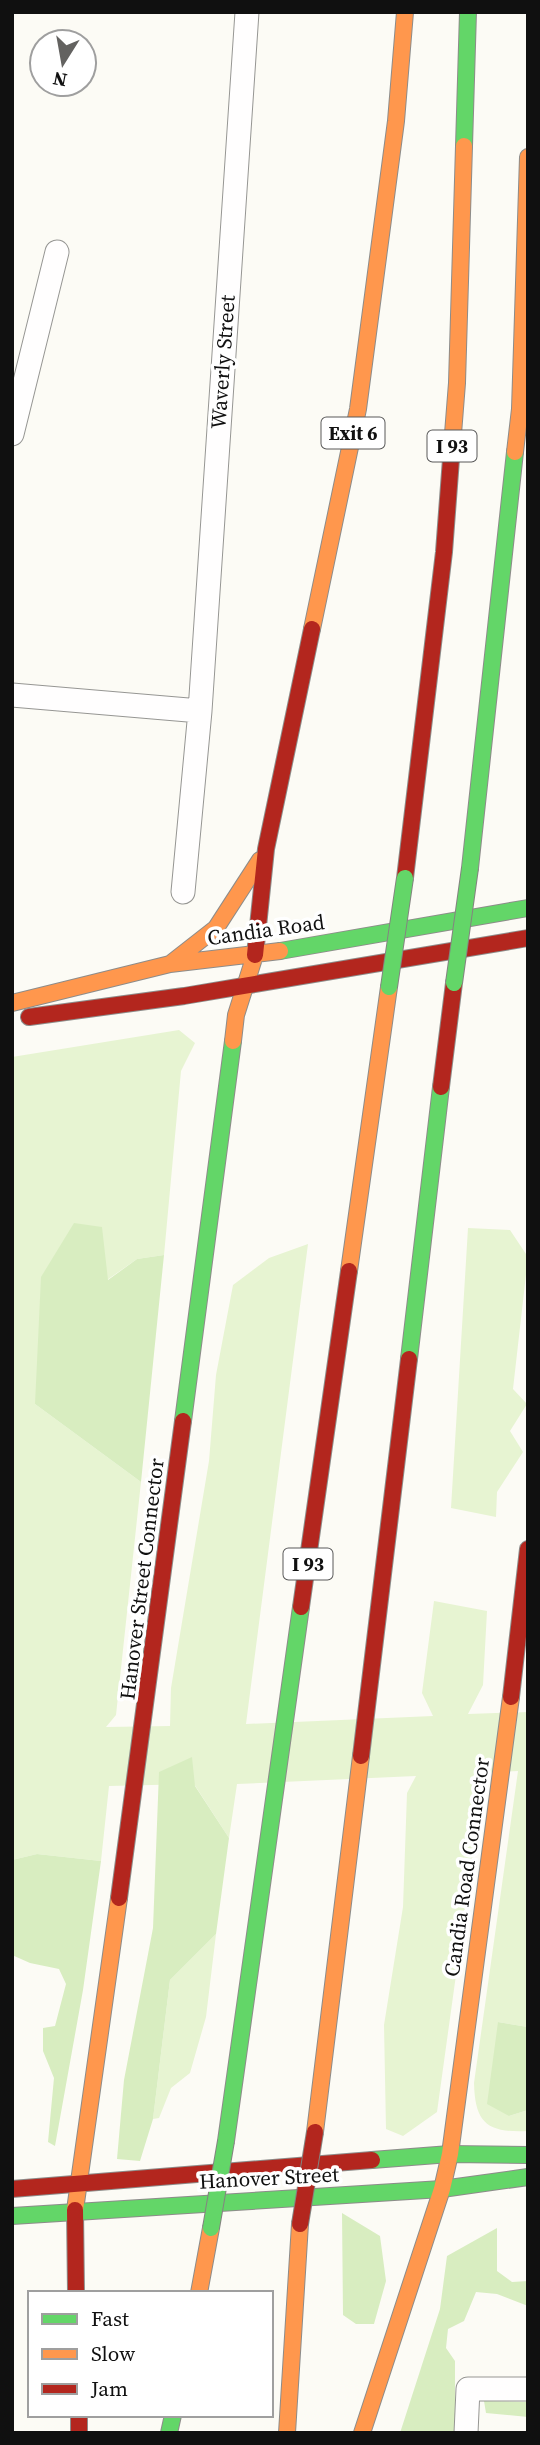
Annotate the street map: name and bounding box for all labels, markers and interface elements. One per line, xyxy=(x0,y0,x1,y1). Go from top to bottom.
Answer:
north arrow xyxy=(28,28,98,98)
text: N xyxy=(50,66,69,94)
street label: Waverly Street xyxy=(203,294,242,430)
road number: Exit 6 xyxy=(322,418,384,448)
road number: I 93 xyxy=(428,430,476,462)
street label: Candia Road xyxy=(206,907,326,952)
street label: Hanover Street Connector xyxy=(112,1456,171,1701)
road number: I 93 xyxy=(284,1548,332,1580)
street label: Candia Road Connector xyxy=(437,1755,496,1978)
street label: Hanover Street xyxy=(198,2159,340,2196)
legend xyxy=(28,2291,273,2417)
text: Fast xyxy=(91,2304,129,2333)
text: Slow xyxy=(91,2339,135,2368)
text: Jam xyxy=(90,2374,128,2403)

